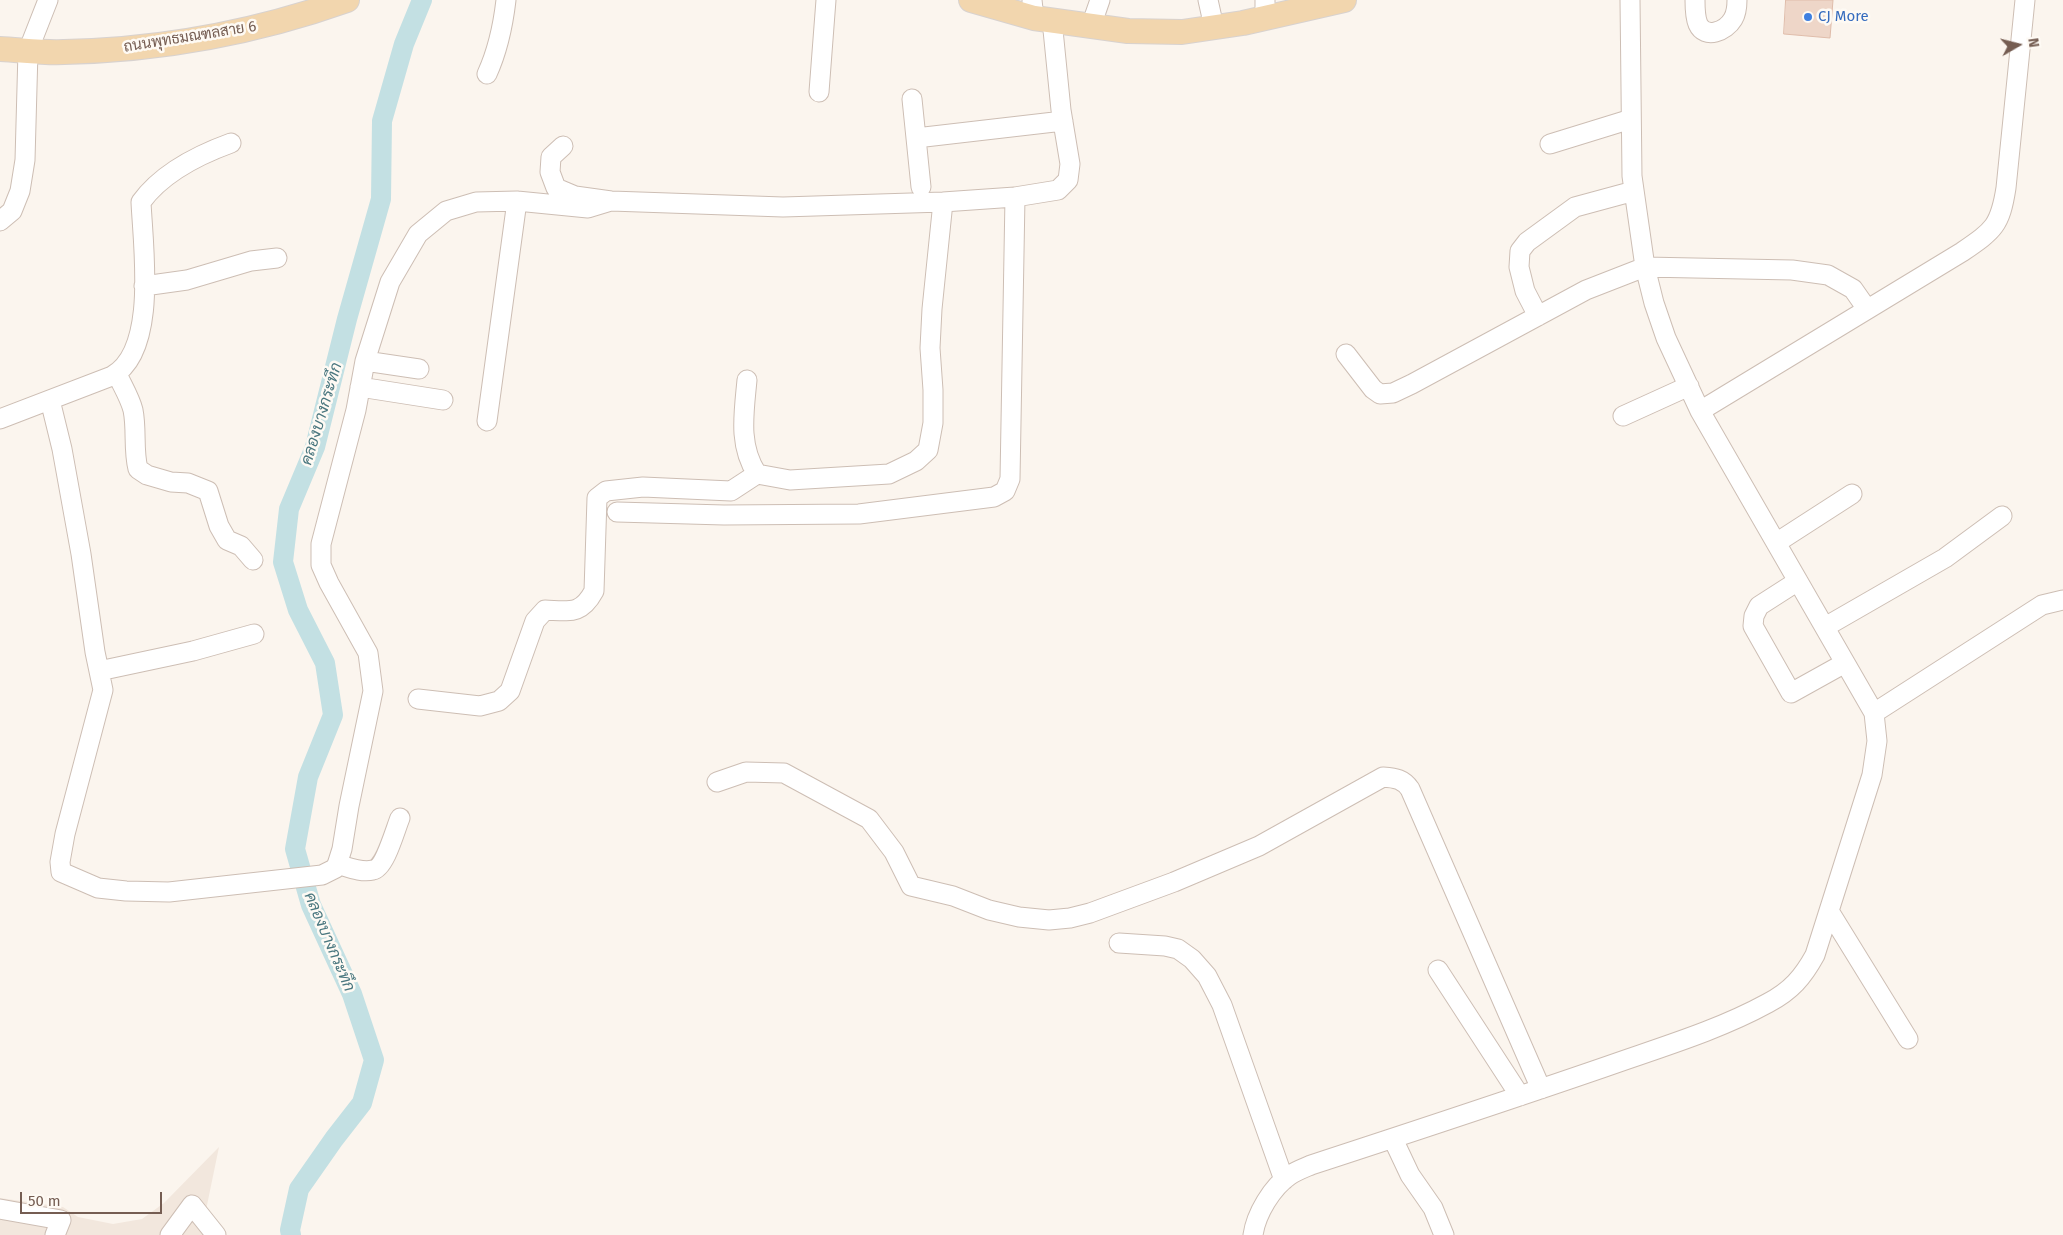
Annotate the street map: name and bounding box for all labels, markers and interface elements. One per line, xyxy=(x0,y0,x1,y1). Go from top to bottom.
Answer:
place label: CJ More xyxy=(1818,8,1869,26)
marker: CJ More xyxy=(1802,11,1814,23)
street label: ถนนพุทธมณฑลสาย 6 xyxy=(122,18,258,56)
north arrow xyxy=(1993,20,2043,70)
text: N xyxy=(2024,37,2042,49)
water label: คลองบางกระทึก xyxy=(297,360,347,468)
water label: คลองบางกระทึก xyxy=(299,889,359,995)
scale bar xyxy=(22,1182,165,1214)
text: 50 m xyxy=(28,1192,61,1210)

